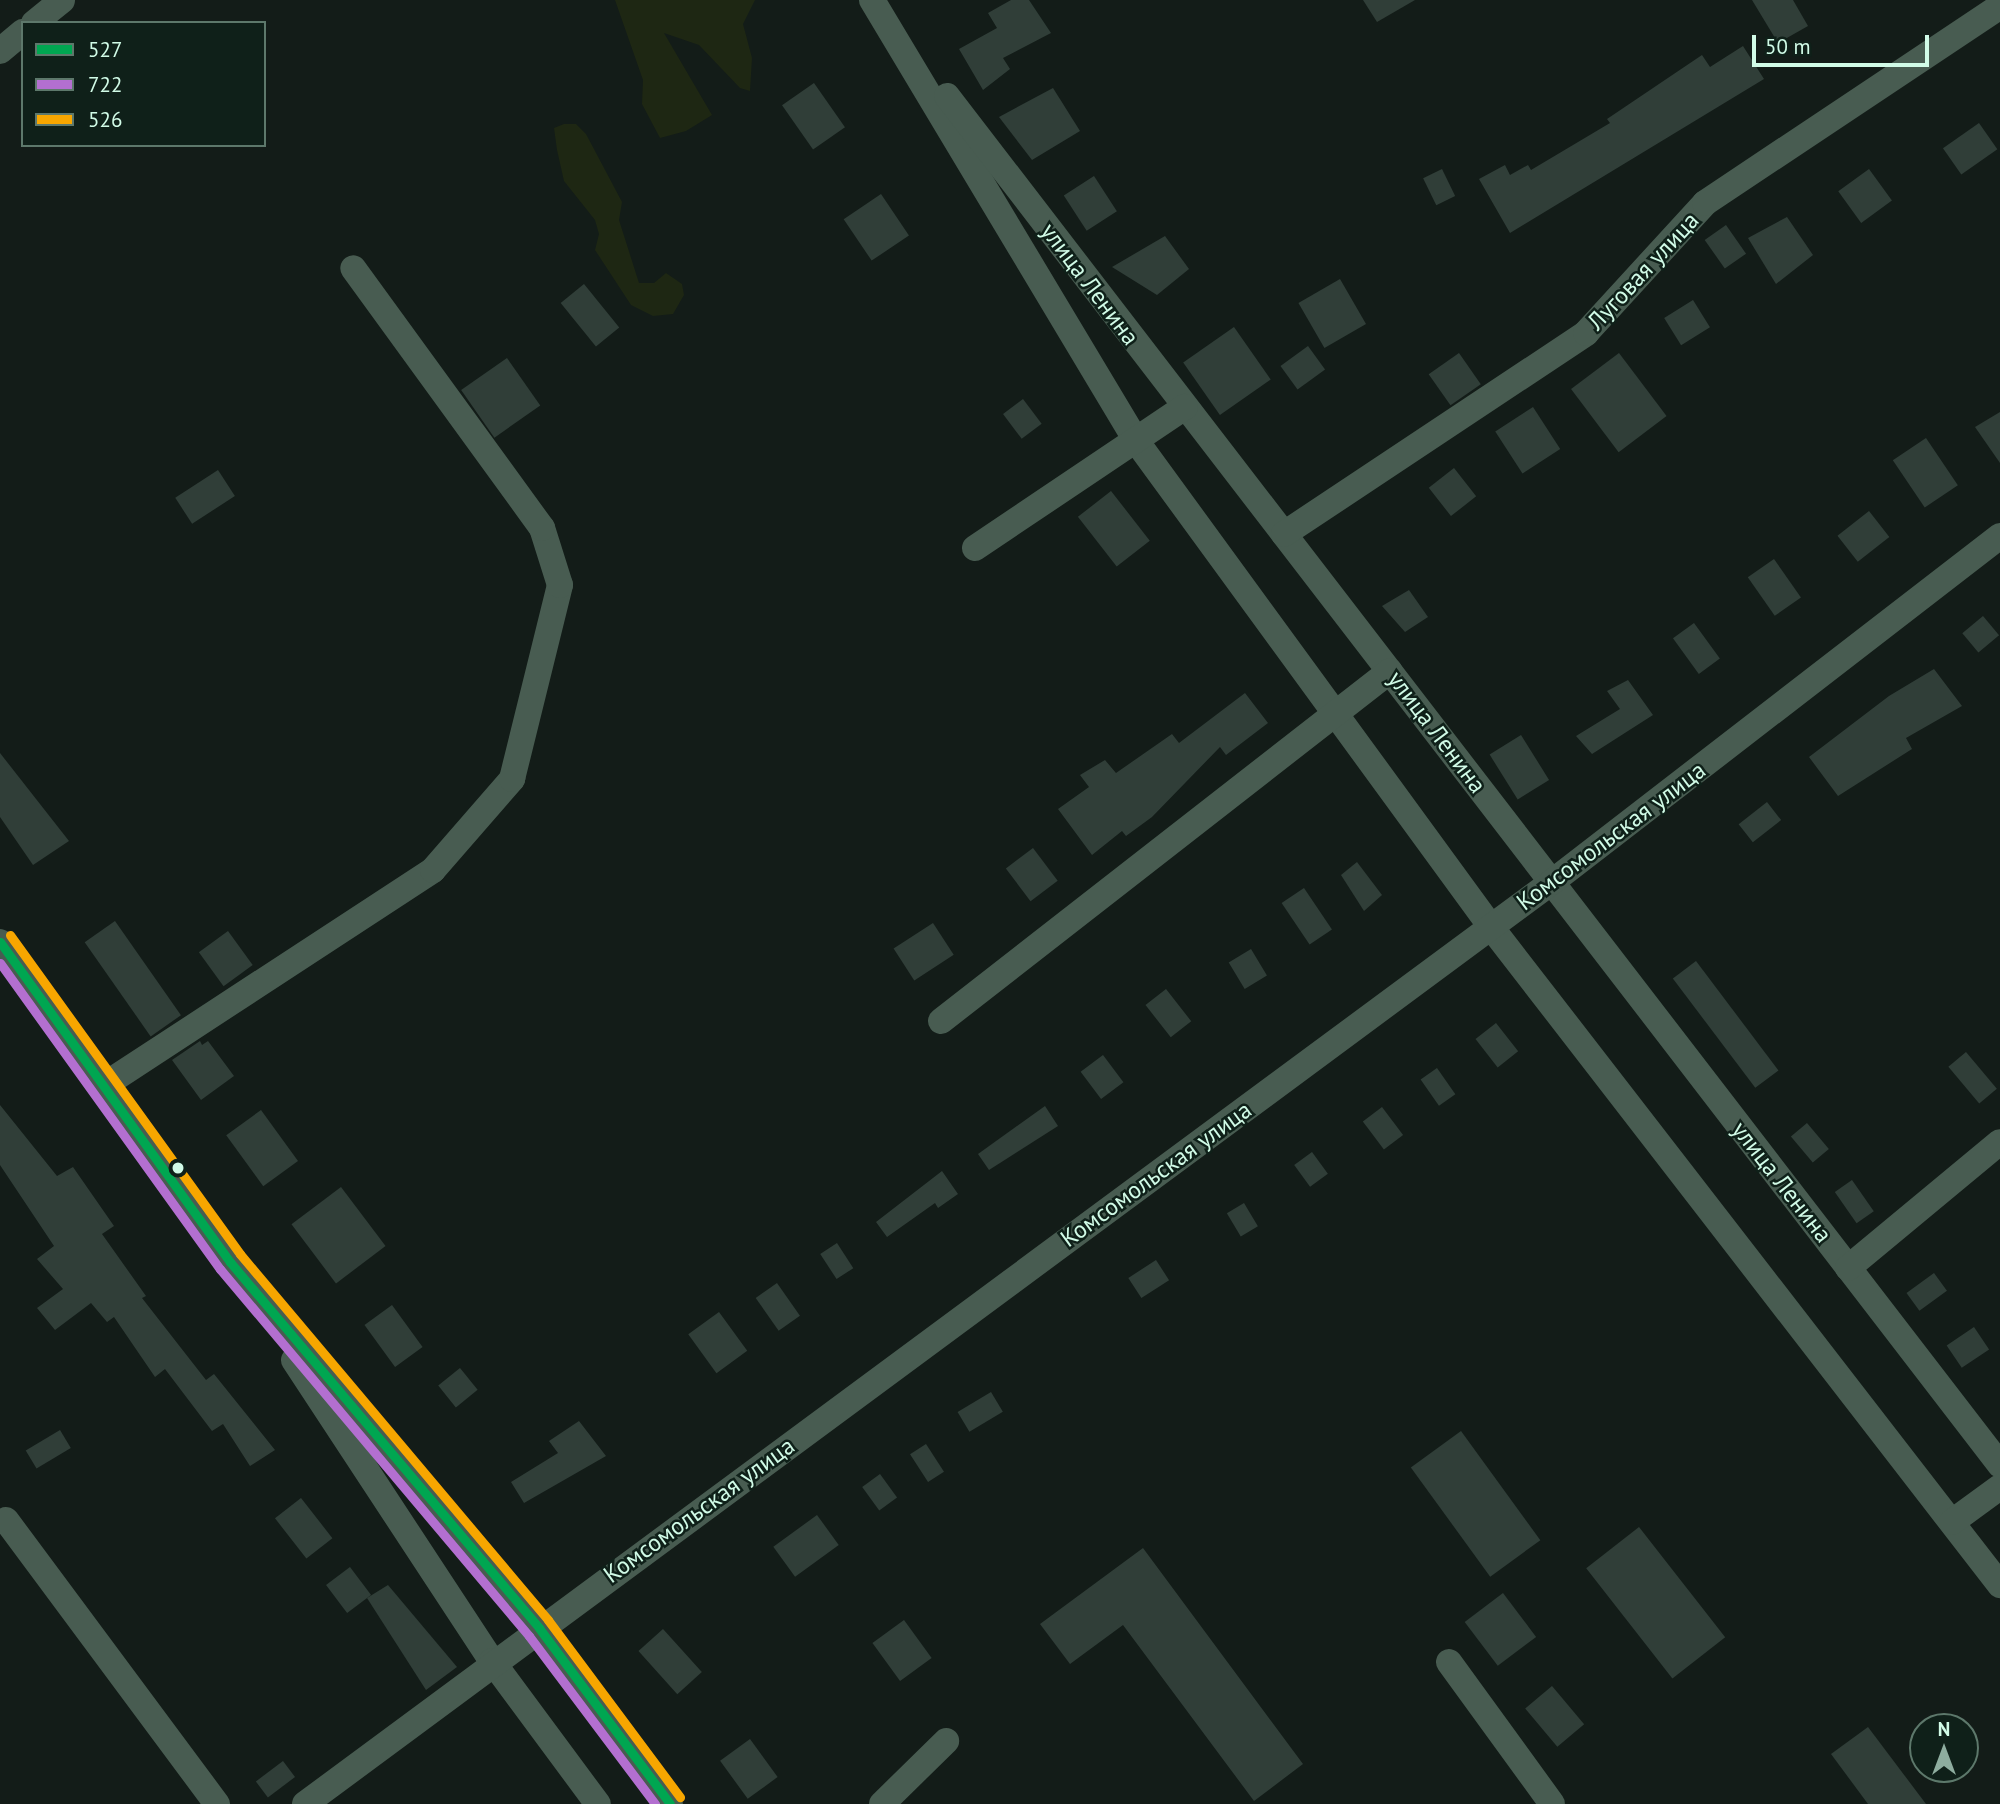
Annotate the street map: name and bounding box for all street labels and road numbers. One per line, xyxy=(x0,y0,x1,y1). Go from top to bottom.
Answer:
street label: Луговая улица xyxy=(1581,206,1705,336)
street label: улица Ленина xyxy=(1035,217,1145,351)
street label: улица Ленина xyxy=(1382,665,1492,799)
street label: Комсомольская улица xyxy=(1511,756,1711,916)
street label: Комсомольская улица xyxy=(1055,1095,1257,1253)
street label: улица Ленина xyxy=(1726,1116,1838,1248)
street label: Комсомольская улица xyxy=(598,1431,800,1589)

